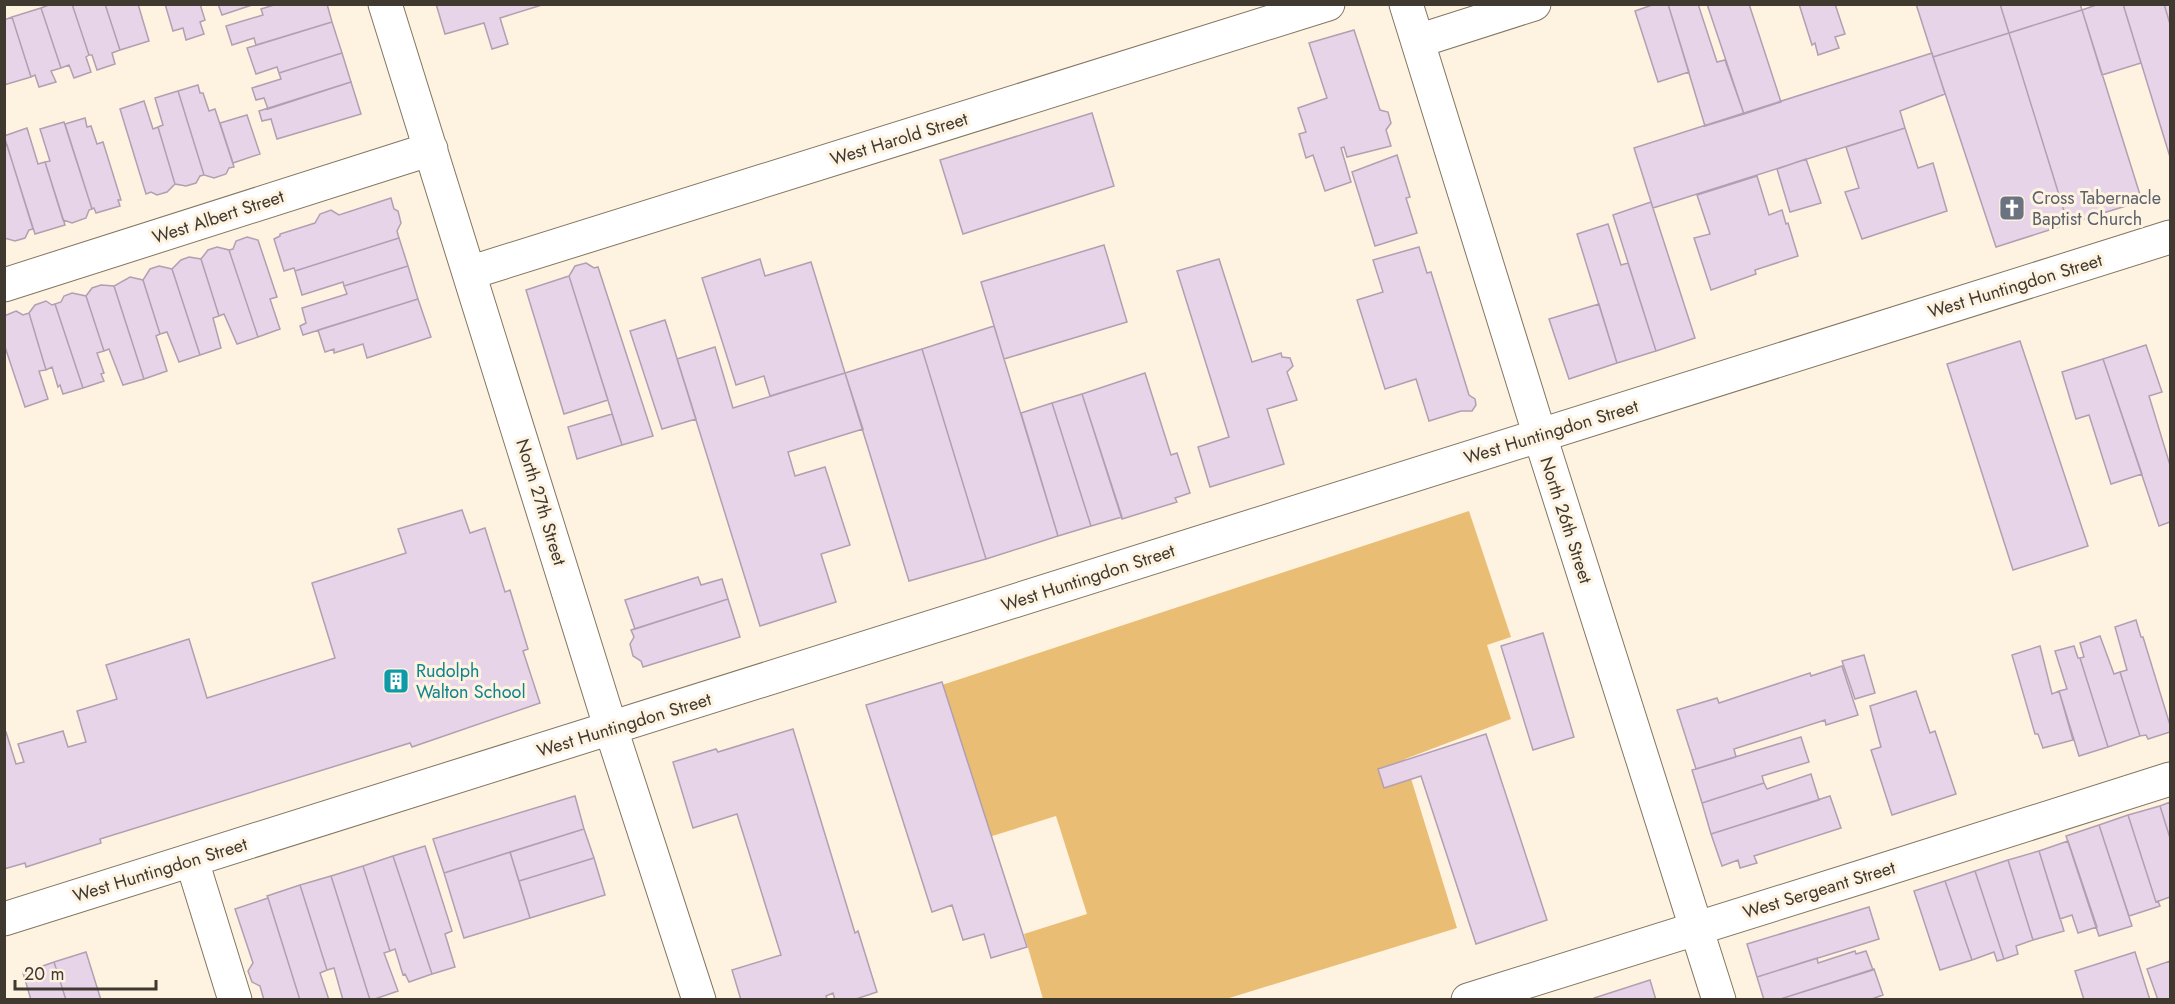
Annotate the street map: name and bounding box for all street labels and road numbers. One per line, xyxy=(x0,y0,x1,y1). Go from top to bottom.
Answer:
street label: West Harold Street xyxy=(827,106,972,172)
street label: West Albert Street xyxy=(149,183,288,251)
street label: West Huntingdon Street xyxy=(1925,247,2106,325)
street label: West Huntingdon Street xyxy=(1461,393,1642,471)
street label: North 27th Street xyxy=(509,436,573,569)
street label: North 26th Street xyxy=(1533,453,1599,587)
street label: West Huntingdon Street xyxy=(998,537,1179,618)
street label: West Huntingdon Street xyxy=(534,686,715,764)
street label: West Huntingdon Street xyxy=(70,831,251,909)
street label: West Sergeant Street xyxy=(1740,854,1899,926)

